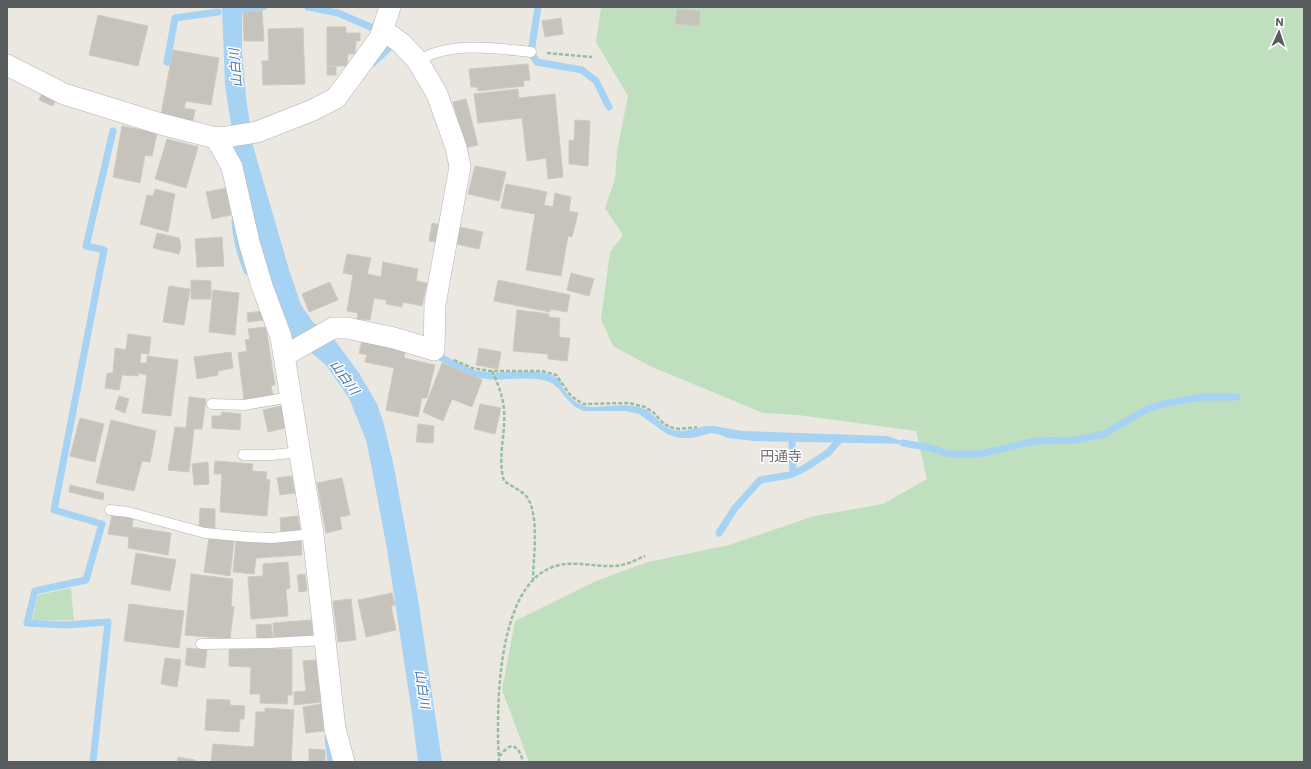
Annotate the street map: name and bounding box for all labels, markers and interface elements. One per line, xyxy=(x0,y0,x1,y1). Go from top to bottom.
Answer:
north arrow xyxy=(1259,12,1299,52)
text: N xyxy=(1275,15,1284,28)
water label: 山白川 xyxy=(225,46,245,88)
water label: 山白川 xyxy=(327,357,364,399)
district label: 円通寺 xyxy=(760,447,802,464)
water label: 山白川 xyxy=(412,669,434,711)

